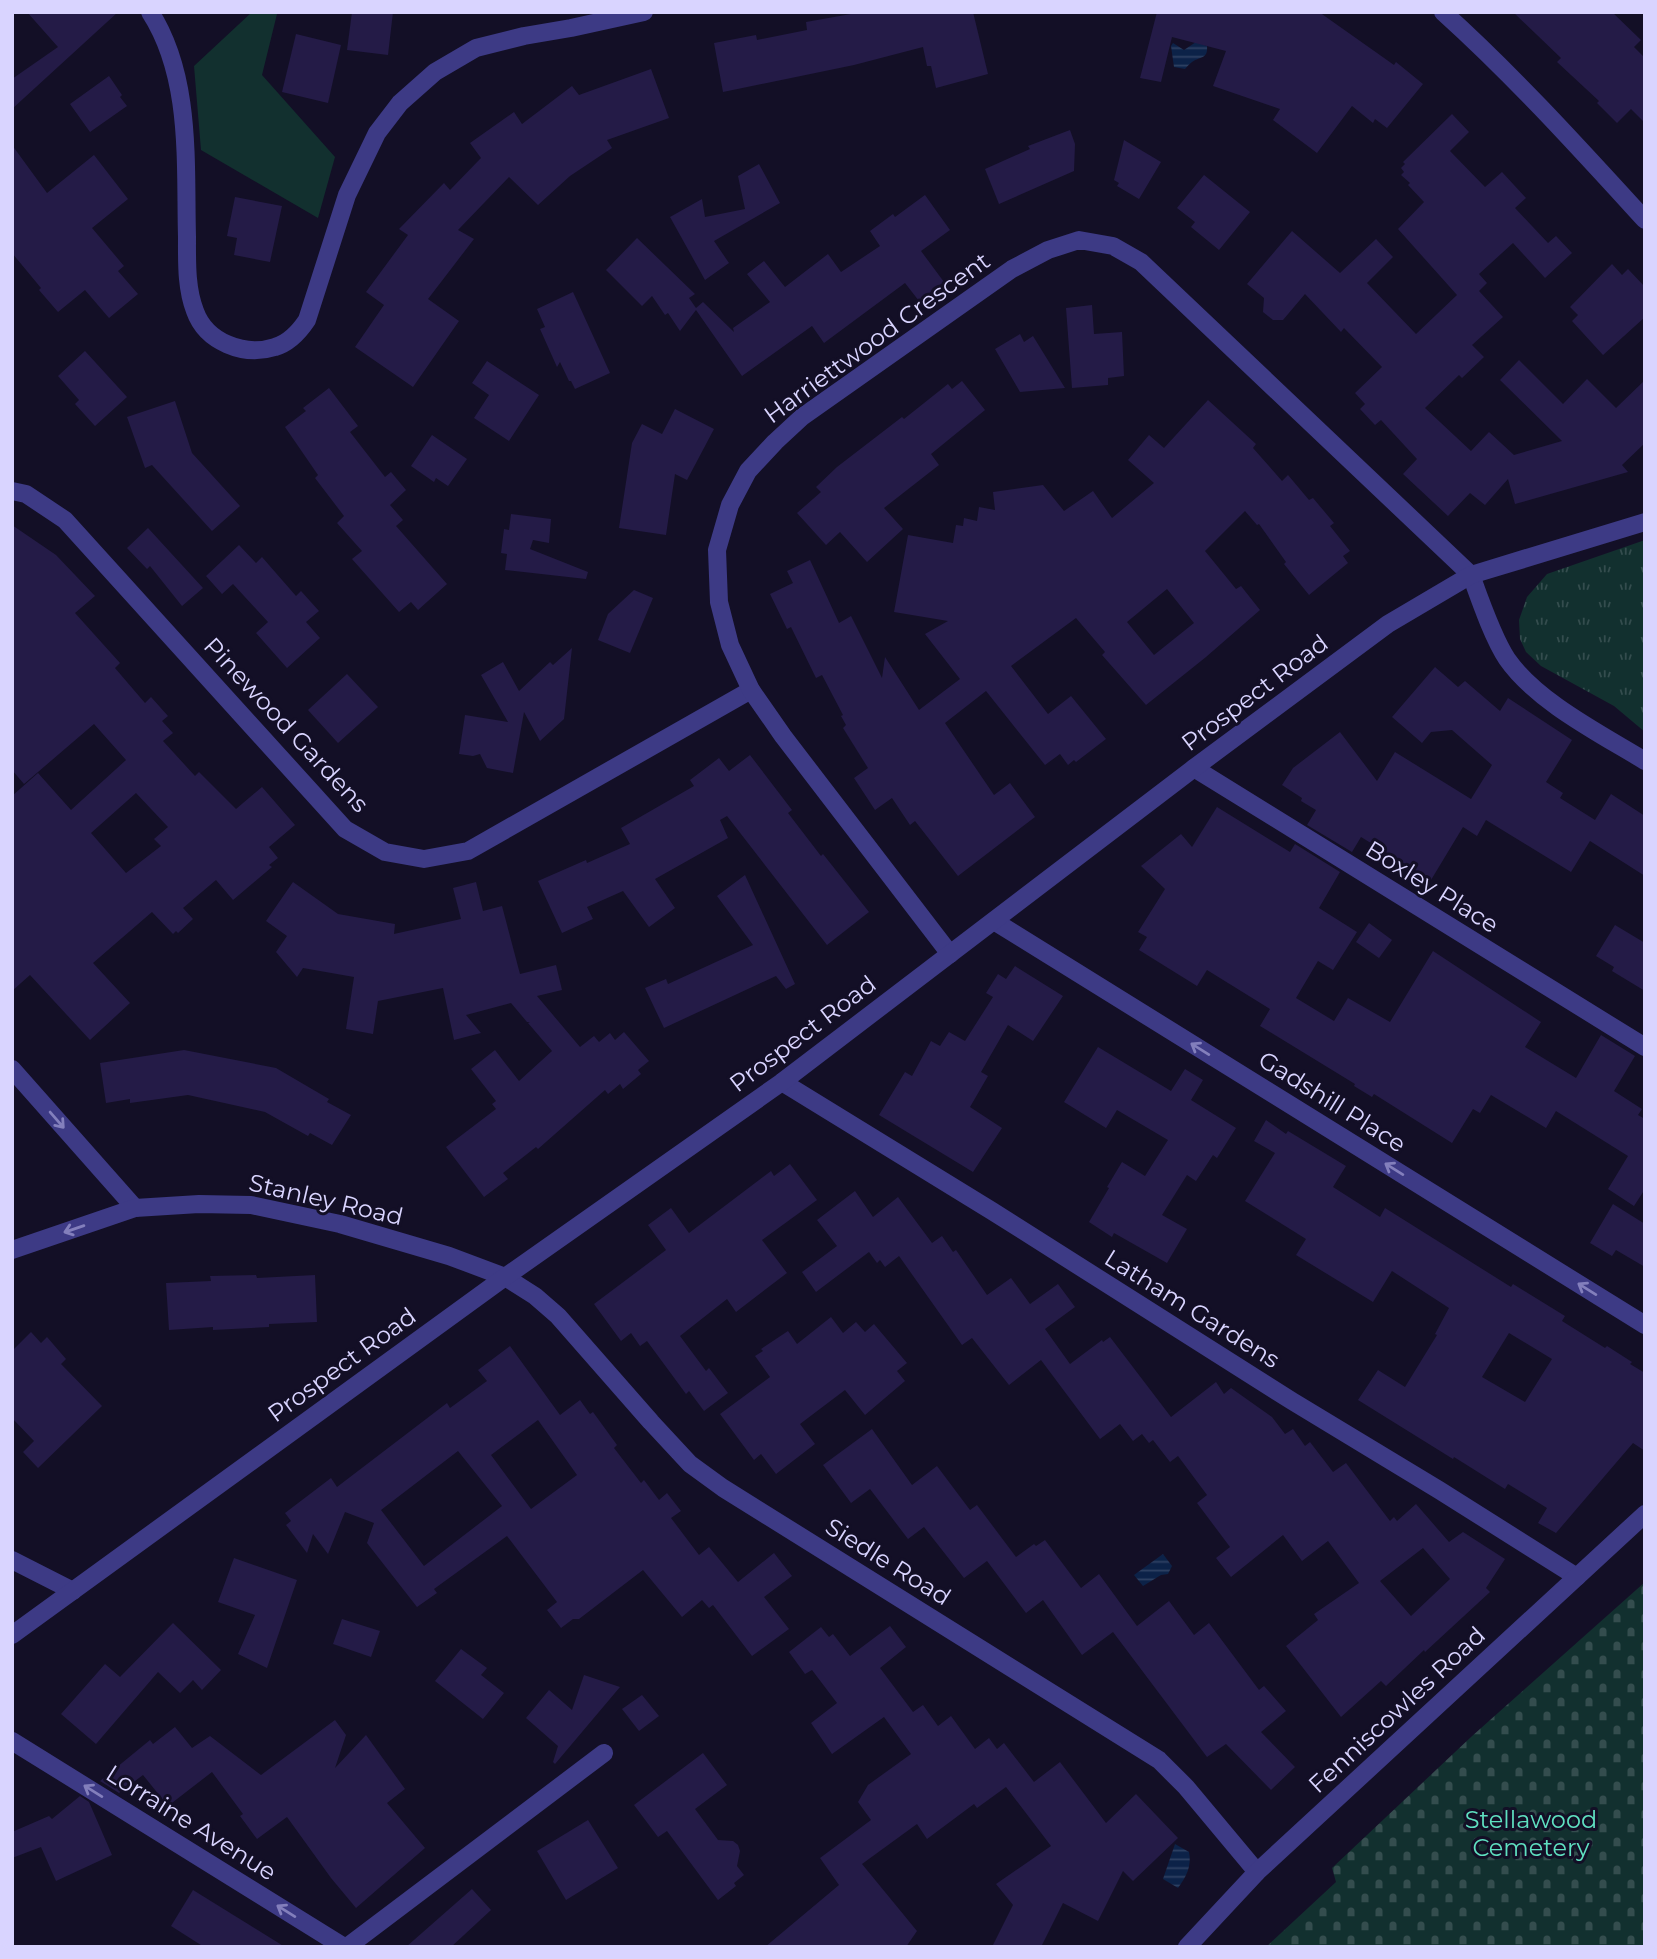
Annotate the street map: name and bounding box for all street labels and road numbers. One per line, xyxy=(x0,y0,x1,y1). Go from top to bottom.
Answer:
street label: Harriettwood Crescent xyxy=(758,246,996,429)
street label: Prospect Road xyxy=(1176,628,1334,757)
street label: Pinewood Gardens xyxy=(198,631,375,818)
street label: Boxley Place xyxy=(1360,834,1504,939)
street label: Prospect Road xyxy=(724,969,882,1098)
street label: Gadshill Place xyxy=(1253,1045,1411,1158)
street label: Stanley Road xyxy=(246,1168,406,1231)
street label: Latham Gardens xyxy=(1099,1243,1285,1374)
street label: Prospect Road xyxy=(262,1301,421,1428)
street label: Siedle Road xyxy=(820,1512,956,1611)
street label: Fenniscowles Road xyxy=(1302,1620,1491,1799)
street label: Lorraine Avenue xyxy=(101,1759,282,1887)

